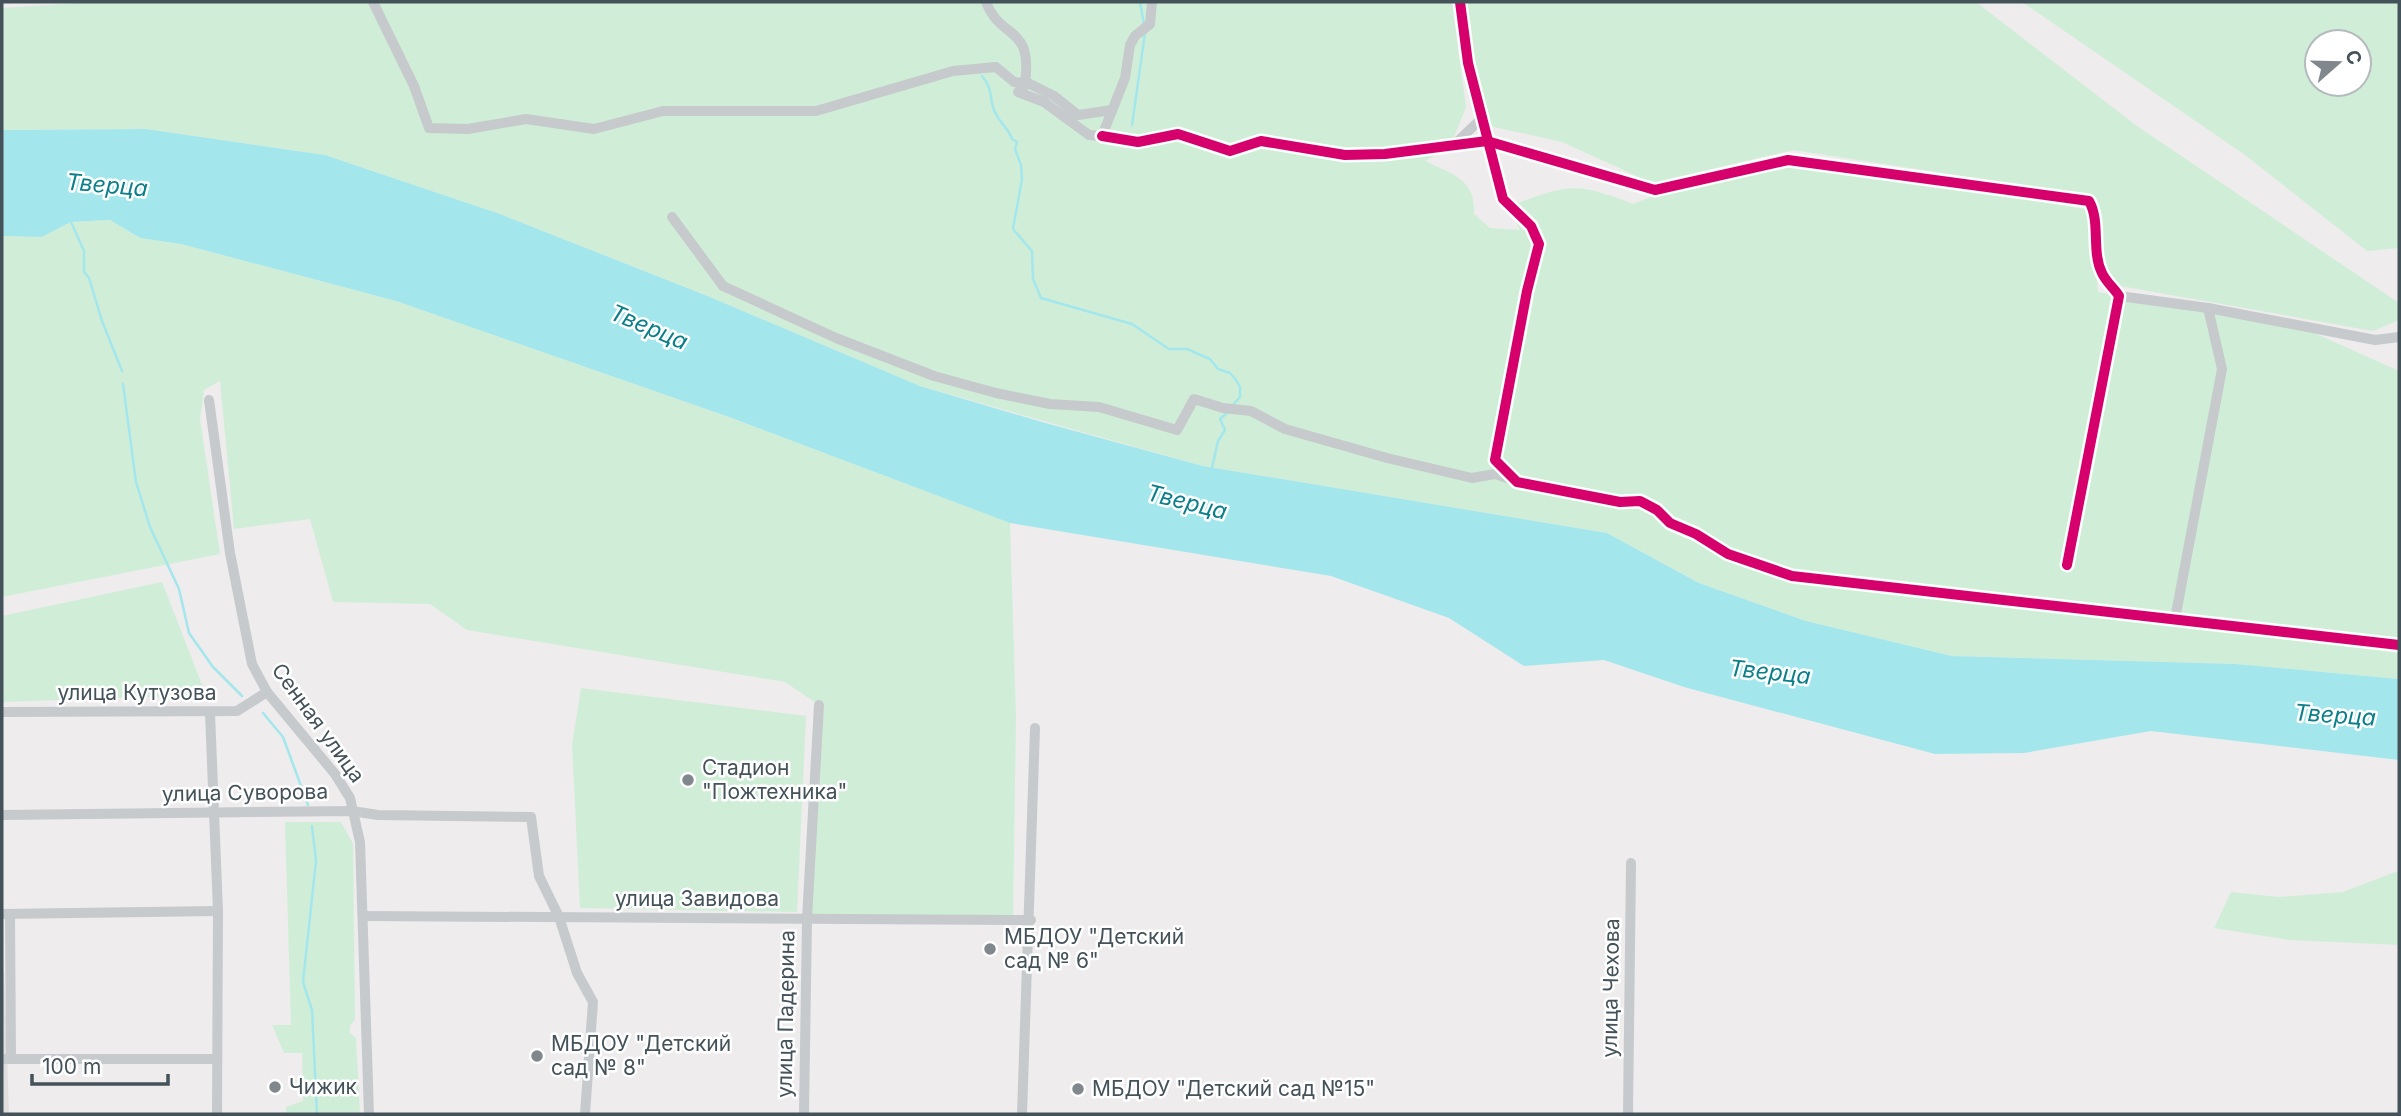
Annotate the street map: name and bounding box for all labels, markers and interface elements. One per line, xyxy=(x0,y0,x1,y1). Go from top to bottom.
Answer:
north arrow xyxy=(2303,28,2373,98)
text: С xyxy=(2340,47,2367,68)
water label: Тверца xyxy=(65,167,149,203)
water label: Тверца xyxy=(606,298,692,356)
water label: Тверца xyxy=(1144,479,1230,525)
water label: Тверца xyxy=(1728,654,1812,690)
street label: Сенная улица xyxy=(267,658,370,787)
street label: улица Кутузова xyxy=(57,680,217,705)
water label: Тверца xyxy=(2293,698,2377,732)
place label: Стадион "Пожтехника" xyxy=(702,755,847,804)
marker: Стадион "Пожтехника" xyxy=(680,772,696,788)
street label: улица Суворова xyxy=(162,779,328,806)
street label: улица Завидова xyxy=(615,886,779,911)
street label: улица Чехова xyxy=(1597,918,1624,1058)
place label: МБДОУ "Детский сад № 6" xyxy=(1004,924,1184,973)
street label: улица Падерина xyxy=(772,930,799,1098)
marker: МБДОУ "Детский сад № 6" xyxy=(982,941,998,957)
place label: МБДОУ "Детский сад № 8" xyxy=(551,1031,731,1080)
scale bar xyxy=(32,1042,168,1086)
marker: МБДОУ "Детский сад № 8" xyxy=(529,1048,545,1064)
text: 100 m xyxy=(42,1054,101,1079)
place label: Чижик xyxy=(289,1074,358,1099)
place label: МБДОУ "Детский сад №15" xyxy=(1092,1076,1375,1101)
marker: Чижик xyxy=(267,1079,283,1095)
marker: МБДОУ "Детский сад №15" xyxy=(1070,1081,1086,1097)

